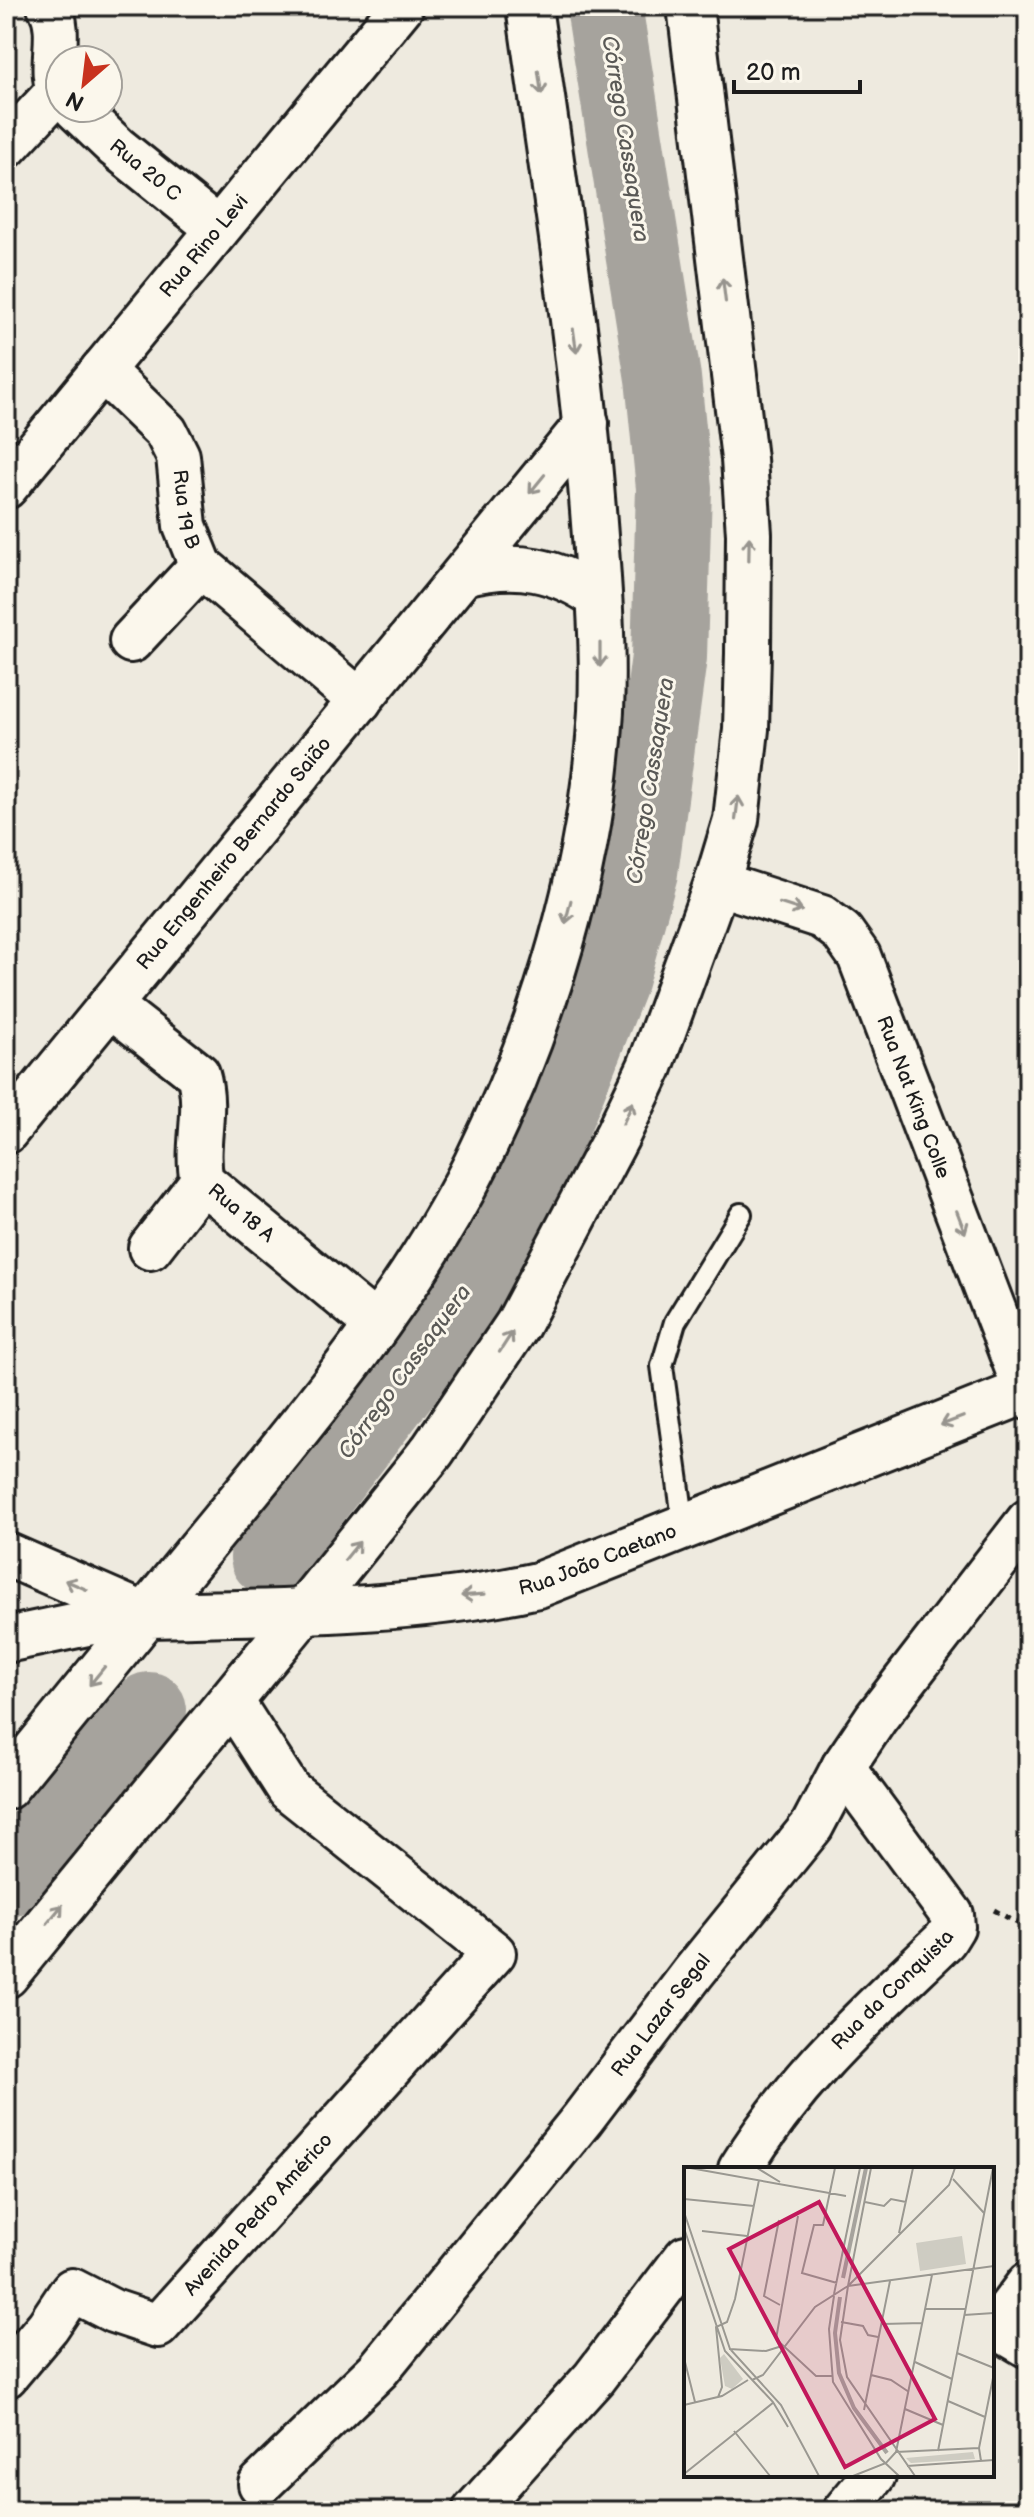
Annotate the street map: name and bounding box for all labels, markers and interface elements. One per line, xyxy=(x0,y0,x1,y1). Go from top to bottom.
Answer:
water label: Córrego Cassaquera xyxy=(595,34,655,244)
north arrow xyxy=(44,44,124,124)
scale bar xyxy=(734,44,860,94)
text: 20 m xyxy=(746,58,801,87)
one-way arrow xyxy=(533,70,548,95)
text: N xyxy=(62,85,89,116)
street label: Rua 20 C xyxy=(104,134,186,207)
street label: Rua Rino Levi xyxy=(155,190,254,302)
one-way arrow xyxy=(716,278,731,303)
one-way arrow xyxy=(568,328,583,353)
street label: Rua 19 B xyxy=(167,469,205,553)
one-way arrow xyxy=(529,473,546,494)
one-way arrow xyxy=(741,536,757,563)
one-way arrow xyxy=(593,641,608,668)
water label: Córrego Cassaquera xyxy=(621,676,681,886)
street label: Rua Engenheiro Bernardo Saião xyxy=(132,732,337,975)
one-way arrow xyxy=(729,795,744,822)
one-way arrow xyxy=(559,899,574,925)
one-way arrow xyxy=(778,901,803,915)
street label: Rua Nat King Colle xyxy=(871,1013,955,1182)
one-way arrow xyxy=(621,1101,636,1125)
street label: Rua 18 A xyxy=(203,1179,280,1248)
one-way arrow xyxy=(954,1209,969,1234)
water label: Córrego Cassaquera xyxy=(333,1280,477,1464)
one-way arrow xyxy=(497,1332,514,1354)
one-way arrow xyxy=(940,1414,965,1429)
street label: Rua João Caetano xyxy=(517,1519,680,1601)
one-way arrow xyxy=(343,1541,360,1562)
one-way arrow xyxy=(64,1576,89,1591)
one-way arrow xyxy=(460,1588,487,1603)
one-way arrow xyxy=(88,1665,105,1686)
one-way arrow xyxy=(47,1904,64,1925)
street label: Rua da Conquista xyxy=(827,1927,960,2055)
street label: Rua Lazar Segal xyxy=(607,1949,716,2082)
street label: Avenida Pedro Américo xyxy=(179,2128,338,2301)
inset map xyxy=(684,2167,994,2477)

